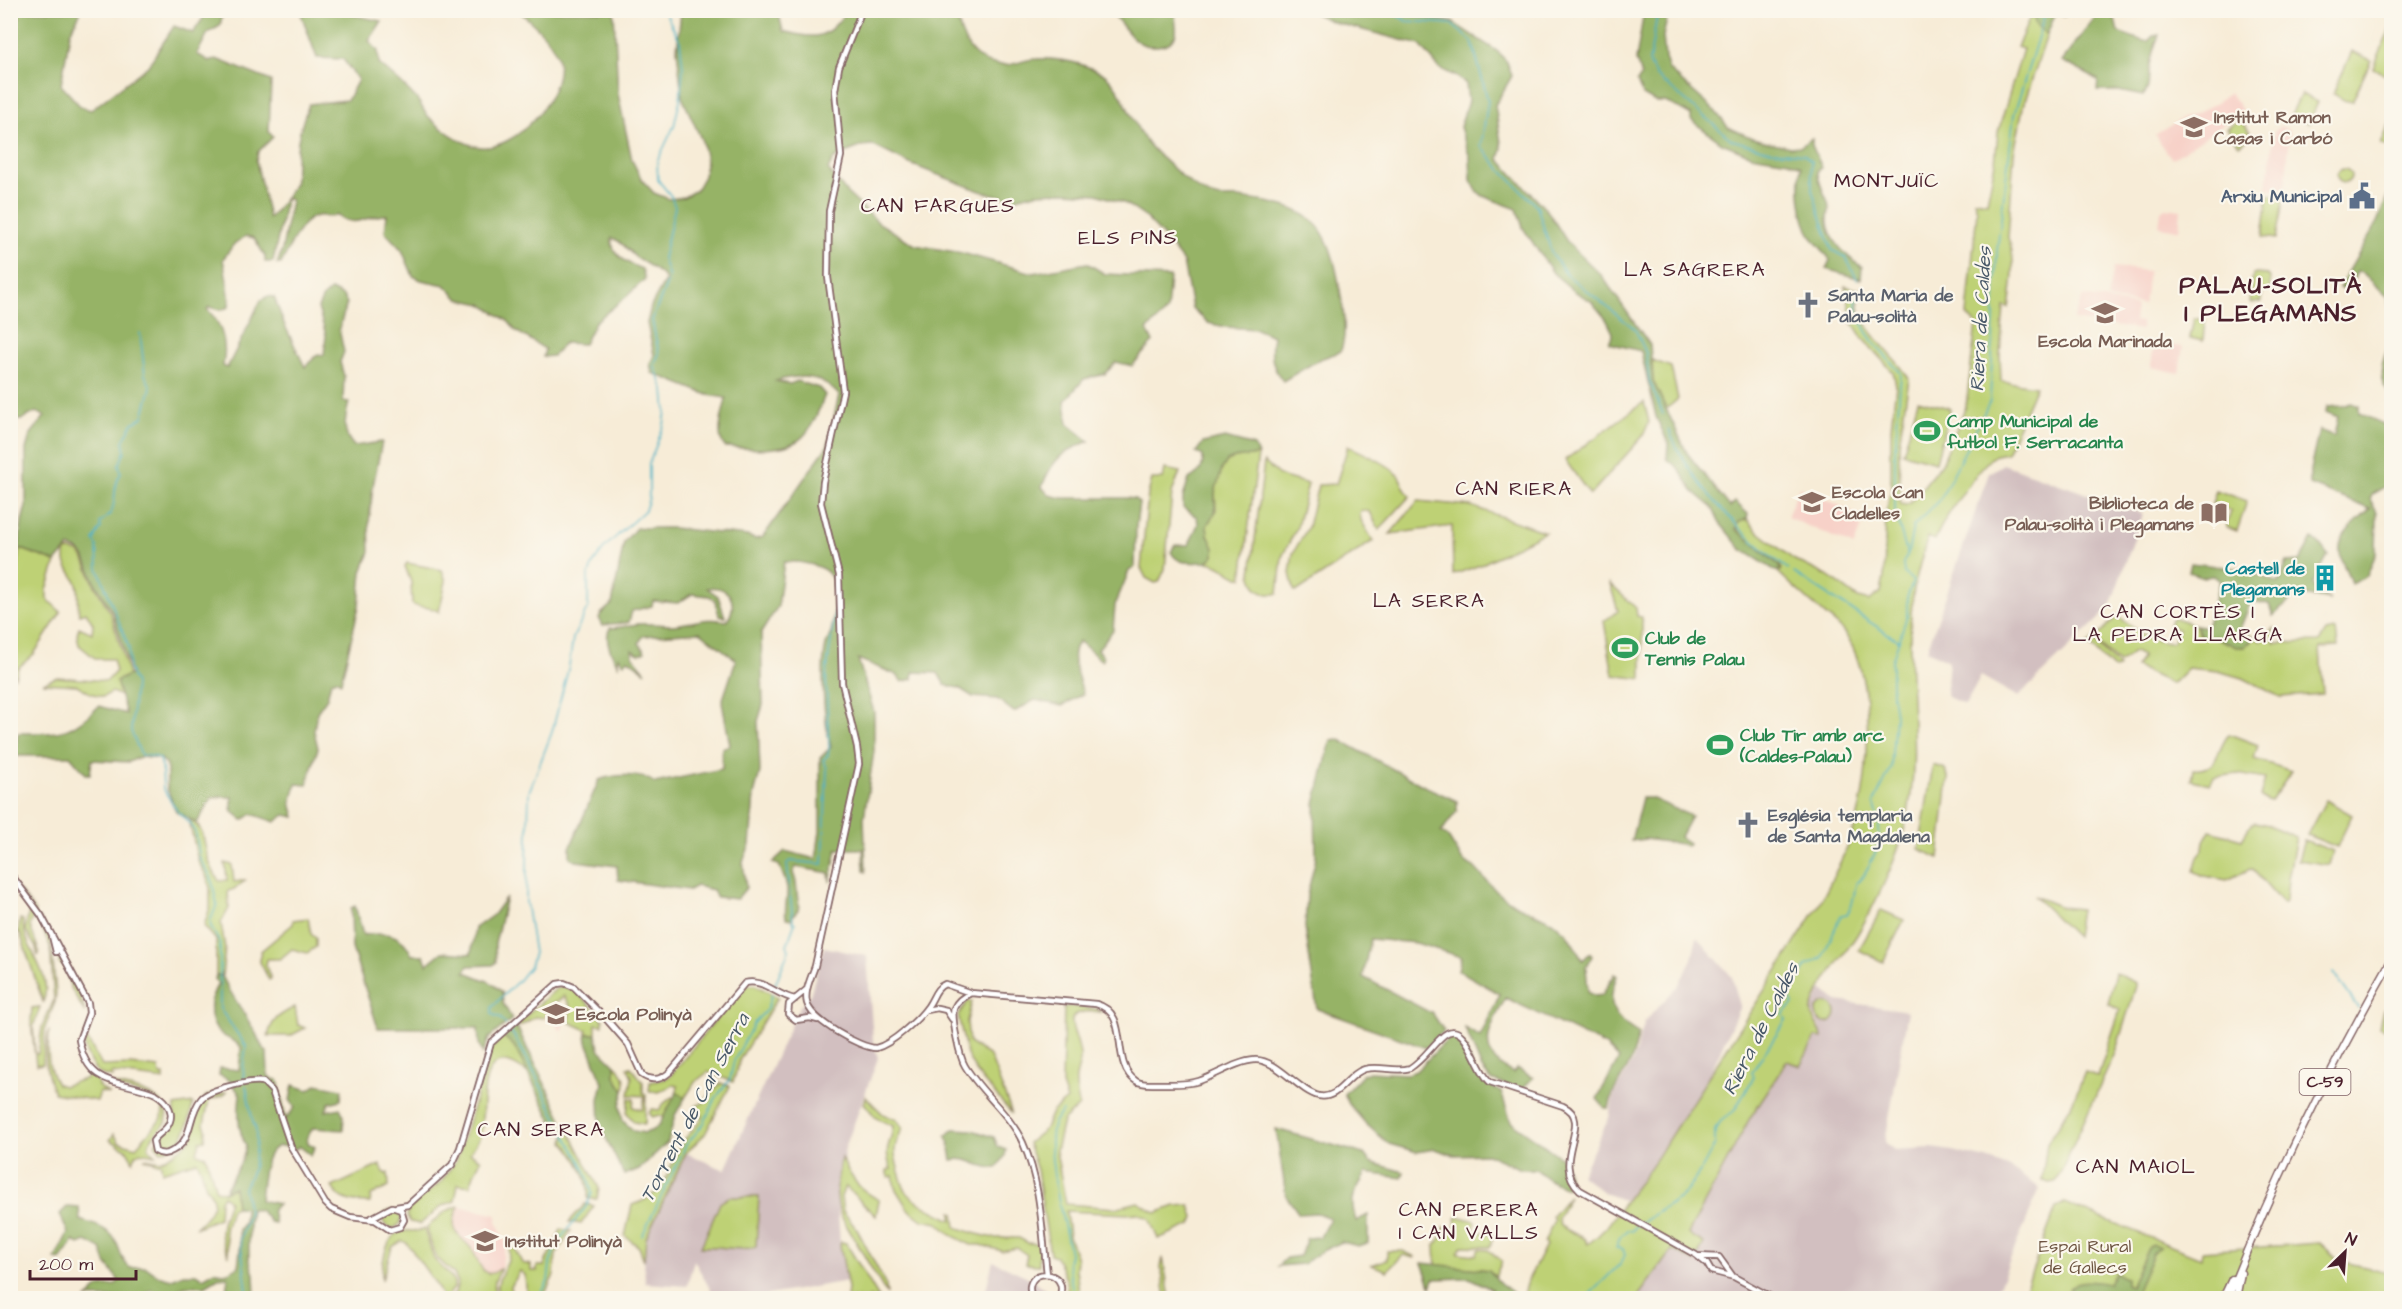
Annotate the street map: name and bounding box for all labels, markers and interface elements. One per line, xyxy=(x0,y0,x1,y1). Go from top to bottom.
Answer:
place label: Institut Ramon Casas i Carbó xyxy=(2214,105,2333,151)
school or university icon: Institut Ramon Casas i Carbó xyxy=(2179,112,2209,142)
district label: MONTJUÏC xyxy=(1834,167,1940,195)
public building icon: Arxiu Municipal xyxy=(2347,181,2377,211)
place label: Arxiu Municipal xyxy=(2221,184,2342,209)
district label: CAN FARGUES xyxy=(861,192,1015,220)
district label: ELS PINS xyxy=(1078,224,1178,252)
water label: Riera de Caldes xyxy=(1963,245,1999,392)
district label: LA SAGRERA xyxy=(1624,256,1766,284)
district label: PALAU-SOLITÀ I PLEGAMANS xyxy=(2179,269,2363,331)
place label: Santa Maria de Palau-solità xyxy=(1827,283,1954,329)
church icon: Santa Maria de Palau-solità xyxy=(1793,290,1823,320)
school or university icon: Escola Marinada xyxy=(2090,298,2120,328)
place label: Escola Marinada xyxy=(2038,329,2173,354)
place label: Camp Municipal de futbol F. Serracanta xyxy=(1946,409,2124,455)
sports icon: Camp Municipal de futbol F. Serracanta xyxy=(1912,416,1942,446)
district label: CAN RIERA xyxy=(1455,475,1573,503)
place label: Escola Can Cladelles xyxy=(1832,480,1923,526)
school or university icon: Escola Can Cladelles xyxy=(1797,487,1827,517)
place label: Biblioteca de Palau-solità i Plegamans xyxy=(2005,491,2194,538)
library icon: Biblioteca de Palau-solità i Plegamans xyxy=(2199,498,2229,528)
place label: Castell de Plegamans xyxy=(2221,556,2305,603)
building icon: Castell de Plegamans xyxy=(2310,563,2340,593)
district label: LA SERRA xyxy=(1373,587,1485,615)
district label: CAN CORTÈS I LA PEDRA LLARGA xyxy=(2072,598,2284,649)
place label: Club de Tennis Palau xyxy=(1644,626,1745,672)
sports icon: Club de Tennis Palau xyxy=(1610,633,1640,663)
place label: Club Tir amb arc (Caldes-Palau) xyxy=(1739,723,1885,769)
sports icon: Club Tir amb arc (Caldes-Palau) xyxy=(1705,730,1735,760)
place label: Església templaria de Santa Magdalena xyxy=(1767,803,1931,850)
church icon: Església templaria de Santa Magdalena xyxy=(1733,810,1763,840)
water label: Riera de Caldes xyxy=(1716,957,1807,1100)
school or university icon: Escola Polinyà xyxy=(541,999,571,1029)
place label: Escola Polinyà xyxy=(576,1002,692,1028)
water label: Torrent de Can Serra xyxy=(633,1008,757,1207)
road number: C-59 xyxy=(2300,1069,2350,1095)
district label: CAN SERRA xyxy=(477,1116,605,1144)
district label: CAN MAIOL xyxy=(2076,1153,2196,1181)
district label: CAN PERERA I CAN VALLS xyxy=(1399,1196,1539,1247)
north arrow xyxy=(2315,1222,2375,1282)
school or university icon: Institut Polinyà xyxy=(470,1226,500,1256)
text: N xyxy=(2342,1227,2360,1251)
place label: Institut Polinyà xyxy=(505,1229,623,1255)
park label: Espai Rural de Gallecs xyxy=(2039,1234,2132,1280)
scale bar xyxy=(30,1243,136,1281)
text: 200 m xyxy=(39,1252,93,1277)

